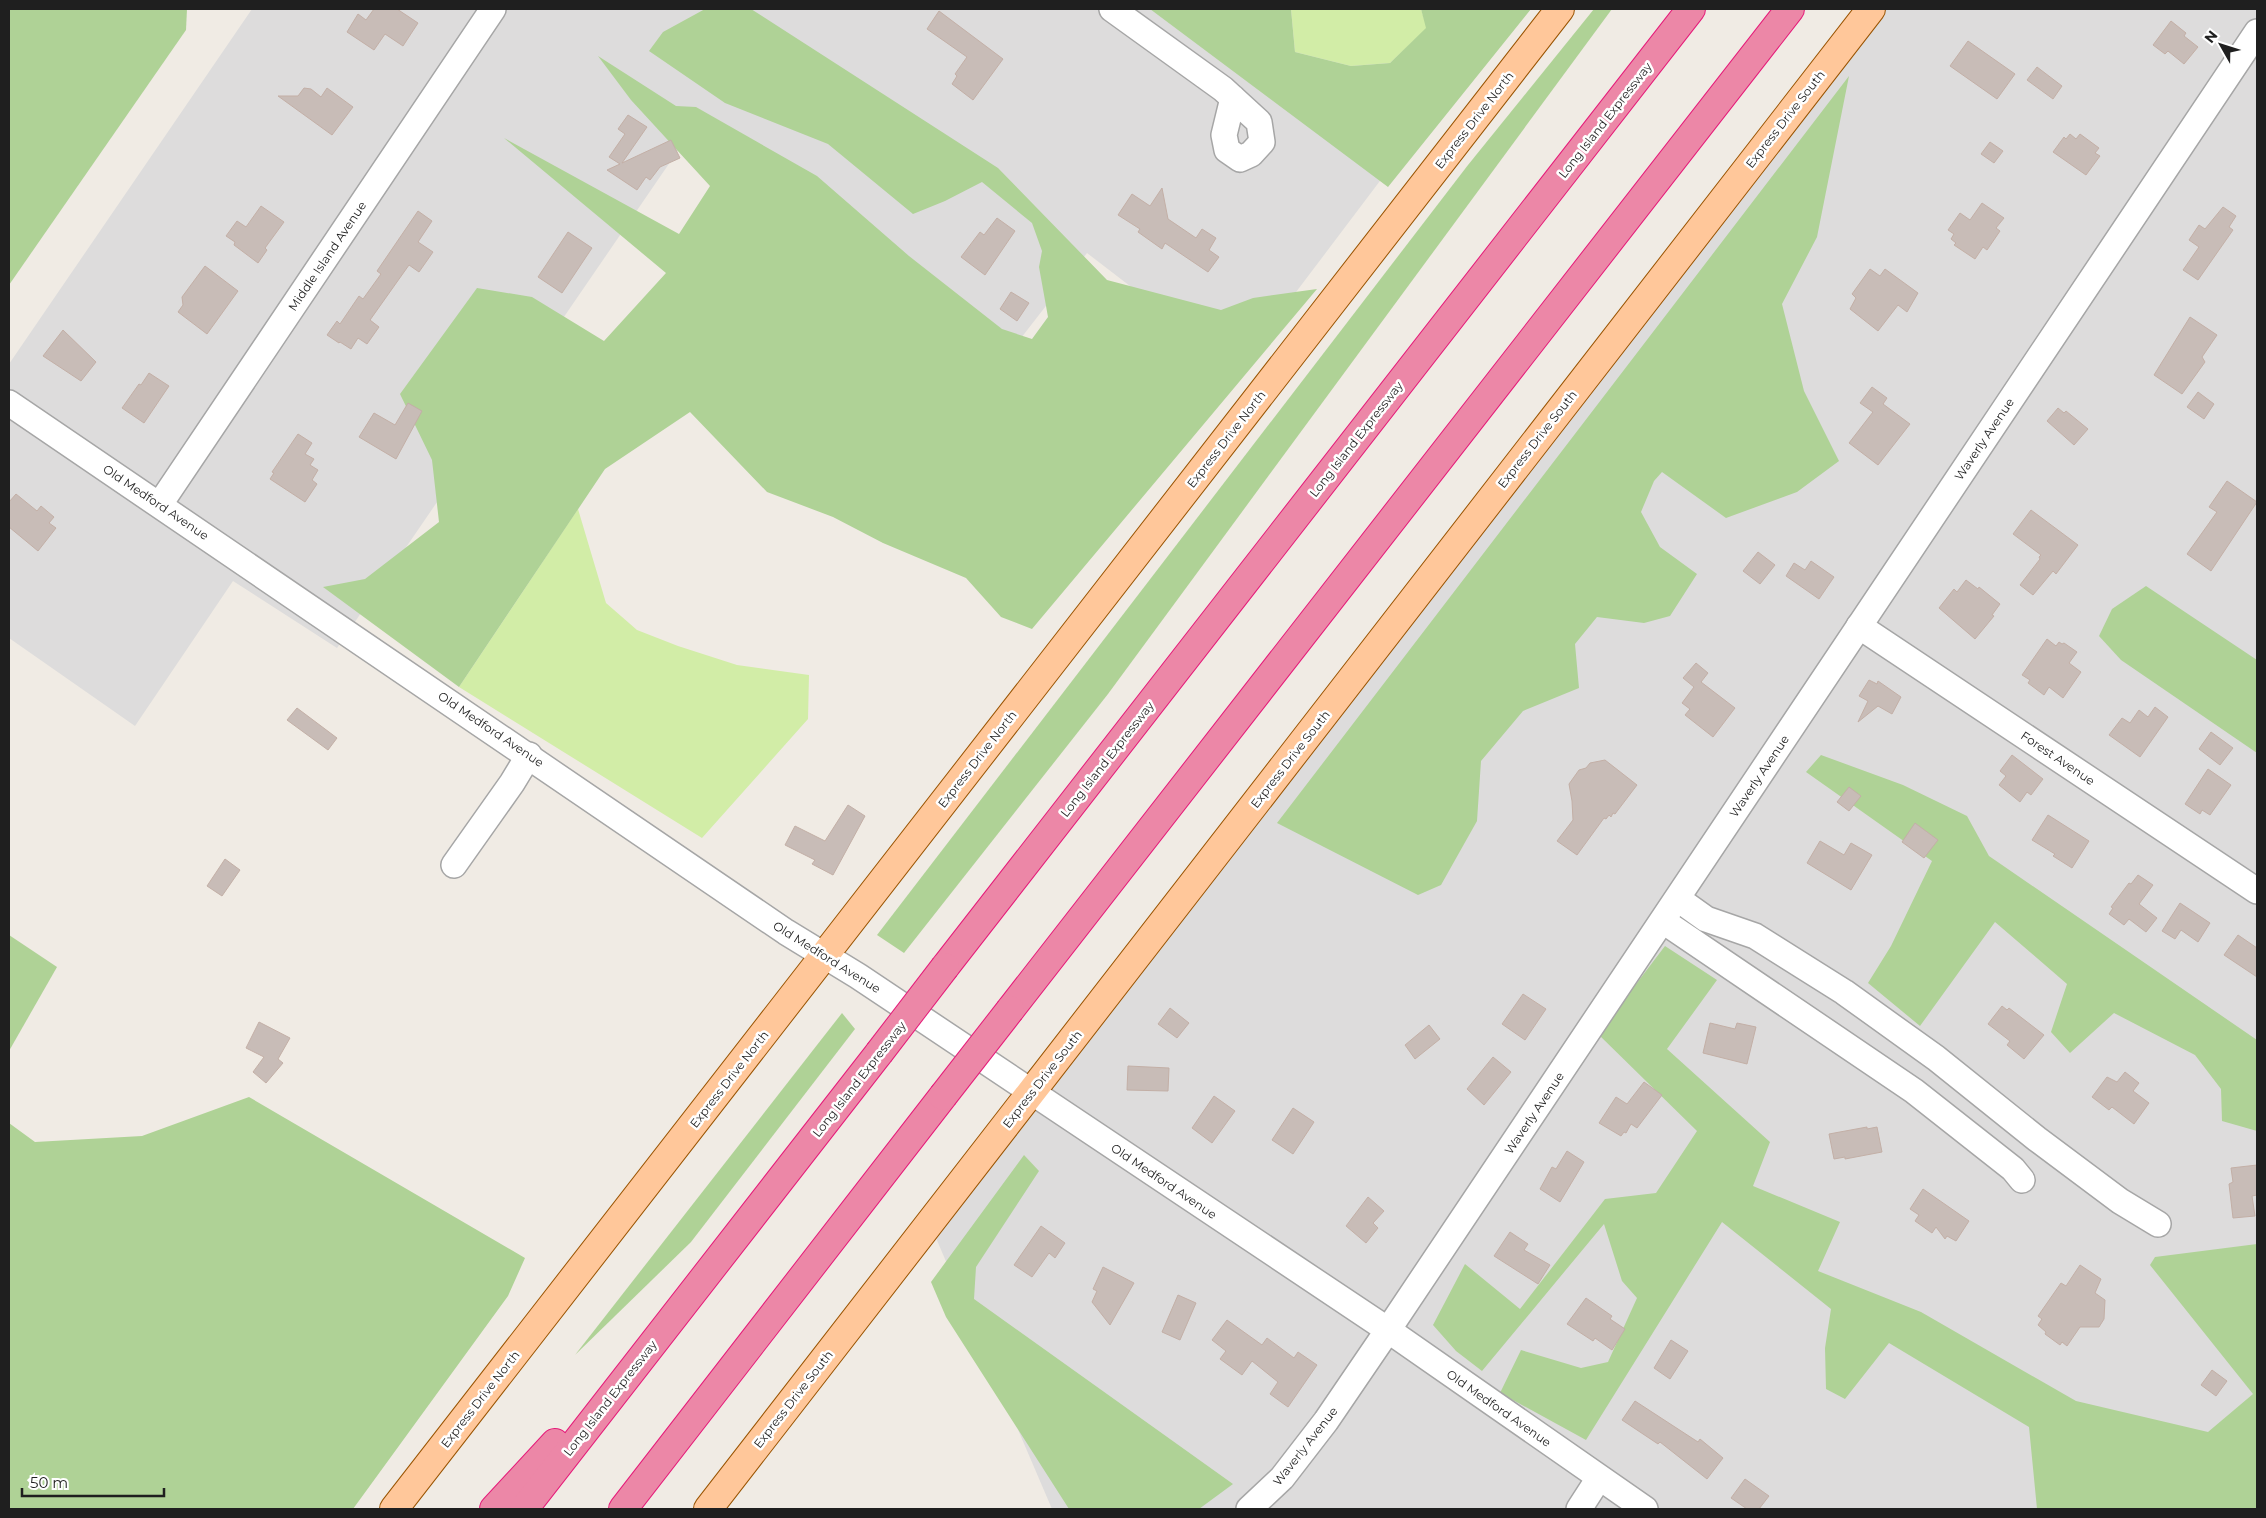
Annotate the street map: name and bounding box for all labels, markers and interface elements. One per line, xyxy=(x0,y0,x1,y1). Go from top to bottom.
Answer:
north arrow xyxy=(2196,20,2246,70)
text: N xyxy=(2200,27,2221,47)
street label: Long Island Expressway xyxy=(1555,59,1655,181)
street label: Express Drive South xyxy=(1742,67,1828,171)
street label: Express Drive North xyxy=(1431,68,1517,172)
street label: Middle Island Avenue xyxy=(285,198,369,314)
street label: Long Island Expressway xyxy=(1306,378,1406,500)
street label: Express Drive North xyxy=(1183,387,1269,491)
street label: Express Drive South xyxy=(1494,387,1580,491)
street label: Waverly Avenue xyxy=(1951,395,2017,483)
street label: Old Medford Avenue xyxy=(100,461,212,543)
street label: Old Medford Avenue xyxy=(435,688,547,770)
street label: Long Island Expressway xyxy=(1057,698,1157,820)
street label: Express Drive North xyxy=(934,707,1020,811)
street label: Express Drive South xyxy=(1247,707,1333,811)
street label: Forest Avenue xyxy=(2018,728,2098,788)
street label: Waverly Avenue xyxy=(1726,732,1792,820)
street label: Old Medford Avenue xyxy=(770,918,884,996)
street label: Long Island Expressway xyxy=(809,1018,909,1140)
street label: Express Drive North xyxy=(686,1027,772,1131)
street label: Express Drive South xyxy=(999,1027,1085,1131)
street label: Waverly Avenue xyxy=(1501,1069,1567,1157)
street label: Old Medford Avenue xyxy=(1108,1140,1220,1222)
street label: Long Island Expressway xyxy=(560,1337,660,1459)
street label: Express Drive North xyxy=(437,1347,523,1451)
street label: Express Drive South xyxy=(750,1347,836,1451)
street label: Old Medford Avenue xyxy=(1444,1366,1554,1450)
street label: Waverly Avenue xyxy=(1270,1404,1340,1488)
scale bar xyxy=(22,1466,165,1498)
text: 50 m xyxy=(30,1473,68,1492)

